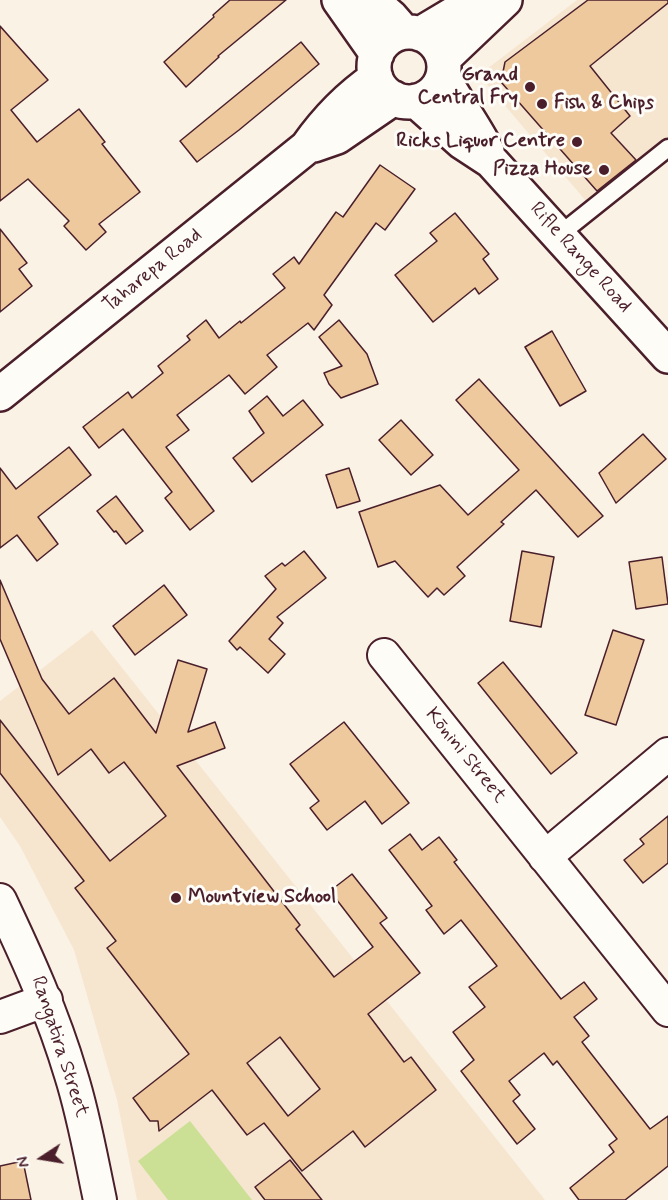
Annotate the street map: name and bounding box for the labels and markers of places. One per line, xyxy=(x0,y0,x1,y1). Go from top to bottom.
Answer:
place label: Grand Central Fry xyxy=(417,64,518,111)
marker: Grand Central Fry xyxy=(523,80,537,94)
place label: Fish & Chips xyxy=(554,92,654,116)
marker: Fish & Chips xyxy=(535,97,549,111)
place label: Ricks Liquor Centre xyxy=(396,130,565,154)
marker: Ricks Liquor Centre xyxy=(570,135,584,149)
place label: Pizza House xyxy=(493,158,592,182)
marker: Pizza House xyxy=(597,163,611,177)
place label: Mountview School xyxy=(188,886,336,910)
marker: Mountview School xyxy=(169,891,183,905)

